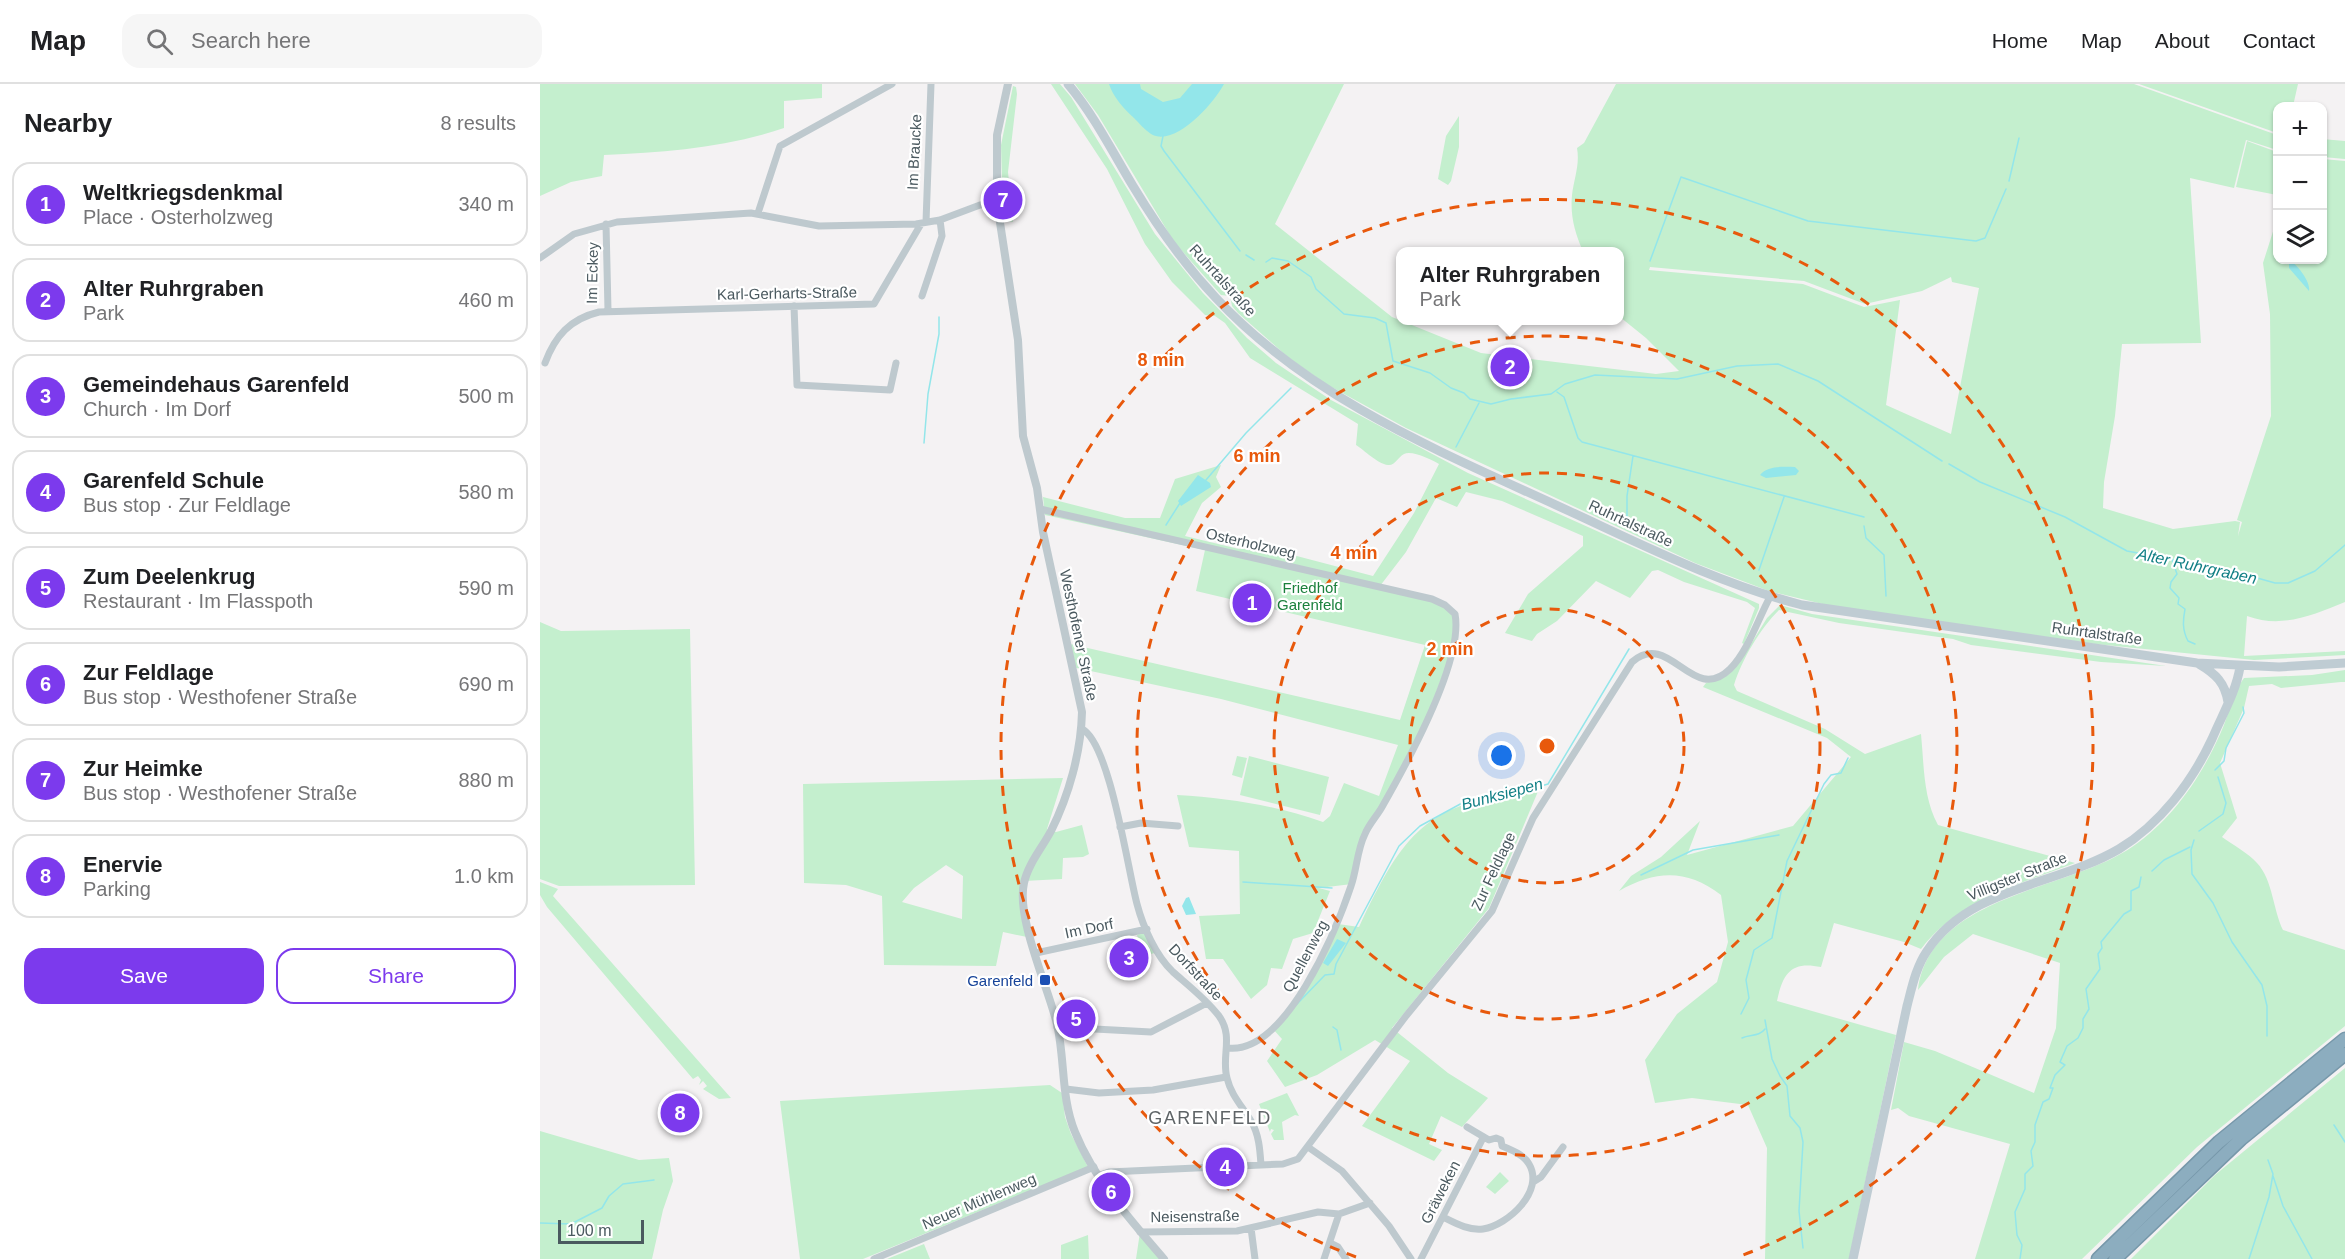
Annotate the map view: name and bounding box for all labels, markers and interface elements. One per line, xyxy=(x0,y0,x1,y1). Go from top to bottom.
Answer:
search box xyxy=(122,14,542,68)
text: Map xyxy=(30,25,86,56)
icon: search xyxy=(143,25,176,58)
text: Search here xyxy=(191,28,311,53)
text: Home xyxy=(1992,29,2048,52)
text: Map xyxy=(2081,29,2122,52)
text: About xyxy=(2155,29,2210,52)
text: Contact xyxy=(2243,29,2315,52)
map controls xyxy=(2273,102,2327,264)
button: + xyxy=(2273,102,2327,156)
text: Nearby xyxy=(24,108,112,138)
text: 8 results xyxy=(440,112,516,134)
street label: Im Braucke xyxy=(904,114,924,190)
button: − xyxy=(2273,156,2327,210)
pin: 7 xyxy=(984,178,1022,222)
text: Weltkriegsdenkmal xyxy=(83,180,283,205)
text: 1 xyxy=(40,193,51,215)
text: 340 m xyxy=(458,193,514,215)
text: Place · Osterholzweg xyxy=(83,206,273,228)
button: layers xyxy=(2273,210,2327,264)
street label: Ruhrtalstraße xyxy=(1186,241,1260,319)
street label: Im Eckey xyxy=(583,242,601,304)
popup xyxy=(1396,247,1624,325)
text: Alter Ruhrgraben xyxy=(1420,262,1600,287)
text: Alter Ruhrgraben xyxy=(83,276,264,301)
street label: Karl-Gerharts-Straße xyxy=(717,283,857,303)
text: Park xyxy=(1420,288,1461,310)
text: 2 xyxy=(40,289,51,311)
text: 460 m xyxy=(458,289,514,311)
text: Park xyxy=(83,302,124,324)
pin: 2 xyxy=(1490,344,1530,390)
text: 8 min xyxy=(1137,350,1185,370)
text: Gemeindehaus Garenfeld xyxy=(83,372,350,397)
text: 3 xyxy=(40,385,51,407)
text: 500 m xyxy=(458,385,514,407)
text: Church · Im Dorf xyxy=(83,398,231,420)
text: 6 min xyxy=(1233,446,1281,466)
text: Garenfeld Schule xyxy=(83,468,264,493)
text: 4 xyxy=(40,481,51,503)
text: 580 m xyxy=(458,481,514,503)
text: Bus stop · Zur Feldlage xyxy=(83,494,291,516)
street label: Ruhrtalstraße xyxy=(1586,496,1676,550)
street label: Osterholzweg xyxy=(1204,524,1298,562)
text: 4 min xyxy=(1330,543,1378,563)
water label: Alter Ruhrgraben xyxy=(2135,545,2258,587)
text: Zum Deelenkrug xyxy=(83,564,255,589)
street label: Westhofener Straße xyxy=(1057,568,1101,702)
text: 5 xyxy=(40,577,51,599)
text: 590 m xyxy=(458,577,514,599)
park label: Friedhof Garenfeld xyxy=(1277,579,1343,613)
pin: 1 xyxy=(1232,580,1272,626)
text: Restaurant · Im Flasspoth xyxy=(83,590,313,612)
street label: Ruhrtalstraße xyxy=(2051,618,2143,648)
text: 2 min xyxy=(1426,639,1474,659)
text: Zur Feldlage xyxy=(83,660,214,685)
text: 6 xyxy=(40,673,51,695)
text: 690 m xyxy=(458,673,514,695)
text: Bus stop · Westhofener Straße xyxy=(83,686,357,708)
centre of rings xyxy=(1537,736,1557,756)
your location xyxy=(1487,741,1516,770)
text: Zur Heimke xyxy=(83,756,203,781)
text: 7 xyxy=(40,769,51,791)
text: 880 m xyxy=(458,769,514,791)
water label: Bunksiepen xyxy=(1459,775,1545,813)
text: Bus stop · Westhofener Straße xyxy=(83,782,357,804)
street label: Zur Feldlage xyxy=(1468,829,1518,913)
street label: Villigster Straße xyxy=(1965,848,2069,904)
text: Enervie xyxy=(83,852,163,877)
text: 8 xyxy=(40,865,51,887)
text: 1.0 km xyxy=(454,865,514,887)
text: Parking xyxy=(83,878,151,900)
street label: Im Dorf xyxy=(1063,914,1116,941)
street label: Quellenweg xyxy=(1279,917,1331,995)
pin: 3 xyxy=(1110,936,1148,980)
street label: Dorfstraße xyxy=(1166,940,1226,1004)
button: Save xyxy=(24,948,264,1004)
button: Share xyxy=(276,948,516,1004)
place label: Garenfeld xyxy=(967,972,1033,989)
marker: Garenfeld xyxy=(1038,973,1052,987)
pin: 5 xyxy=(1056,996,1096,1042)
pin: 8 xyxy=(660,1090,700,1136)
district label: GARENFELD xyxy=(1148,1108,1272,1128)
pin: 4 xyxy=(1206,1144,1244,1190)
street label: Gräweken xyxy=(1417,1158,1463,1226)
street label: Neuer Mühlenweg xyxy=(920,1169,1038,1233)
pin: 6 xyxy=(1092,1170,1130,1214)
street label: Neisenstraße xyxy=(1150,1207,1240,1225)
scale bar xyxy=(558,1217,644,1244)
text: 100 m xyxy=(567,1222,611,1239)

